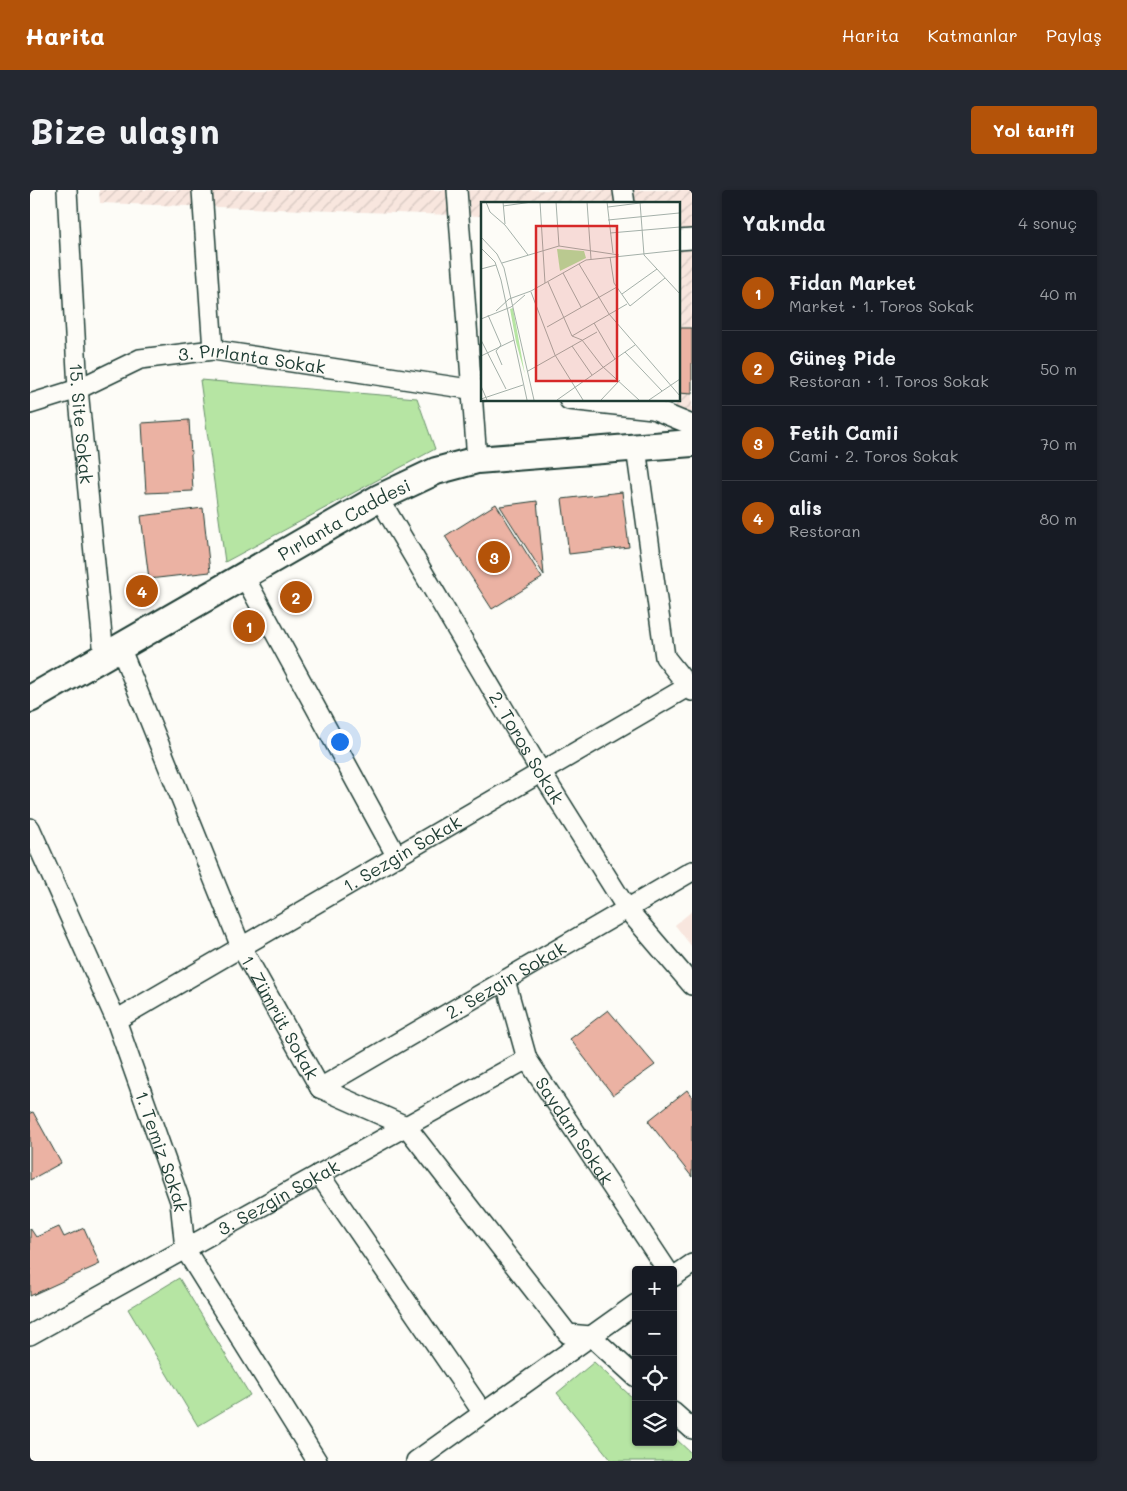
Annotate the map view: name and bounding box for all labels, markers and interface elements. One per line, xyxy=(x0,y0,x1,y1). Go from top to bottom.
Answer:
text: Harita xyxy=(25,20,105,51)
text: Harita xyxy=(842,23,900,47)
text: Katmanlar xyxy=(928,23,1018,47)
text: Paylaş xyxy=(1046,23,1102,47)
button: Yol tarifi xyxy=(971,106,1097,154)
text: Bize ulaşın xyxy=(30,107,220,153)
inset map xyxy=(481,202,680,401)
text: Yakında xyxy=(742,209,826,236)
text: 4 sonuç xyxy=(1018,212,1077,233)
text: Fidan Market xyxy=(789,270,916,295)
text: 1 xyxy=(754,283,762,304)
text: 40 m xyxy=(1040,283,1077,304)
text: Market · 1. Toros Sokak xyxy=(789,295,974,316)
street label: 3. Pırlanta Sokak xyxy=(176,338,327,379)
text: Güneş Pide xyxy=(789,345,896,370)
text: 2 xyxy=(754,358,762,379)
text: 50 m xyxy=(1040,358,1077,379)
street label: 15. Site Sokak xyxy=(65,362,99,485)
text: Restoran · 1. Toros Sokak xyxy=(789,370,989,391)
text: Fetih Camii xyxy=(789,420,899,445)
text: 3 xyxy=(753,433,763,454)
text: 70 m xyxy=(1040,433,1077,454)
text: Cami · 2. Toros Sokak xyxy=(789,445,958,466)
street label: Pırlanta Caddesi xyxy=(273,473,415,566)
text: alis xyxy=(789,495,822,520)
text: 4 xyxy=(753,508,763,529)
text: 80 m xyxy=(1040,508,1077,529)
text: Restoran xyxy=(789,520,860,541)
pin: 3 xyxy=(478,538,510,576)
pin: 4 xyxy=(126,572,158,610)
pin: 2 xyxy=(280,578,312,616)
pin: 1 xyxy=(233,607,265,645)
street label: 2. Toros Sokak xyxy=(484,687,570,808)
your location xyxy=(327,729,353,755)
street label: 1. Sezgin Sokak xyxy=(338,809,466,897)
street label: 2. Sezgin Sokak xyxy=(441,935,570,1024)
street label: 1. Zümrüt Sokak xyxy=(236,951,325,1084)
street label: Saydam Sokak xyxy=(530,1072,619,1189)
street label: 1. Temiz Sokak xyxy=(130,1088,193,1213)
street label: 3. Sezgin Sokak xyxy=(213,1154,343,1241)
map controls xyxy=(632,1266,677,1446)
button: + xyxy=(632,1266,677,1311)
button: − xyxy=(632,1311,677,1356)
button: locate xyxy=(632,1356,677,1401)
button: layers xyxy=(632,1401,677,1446)

